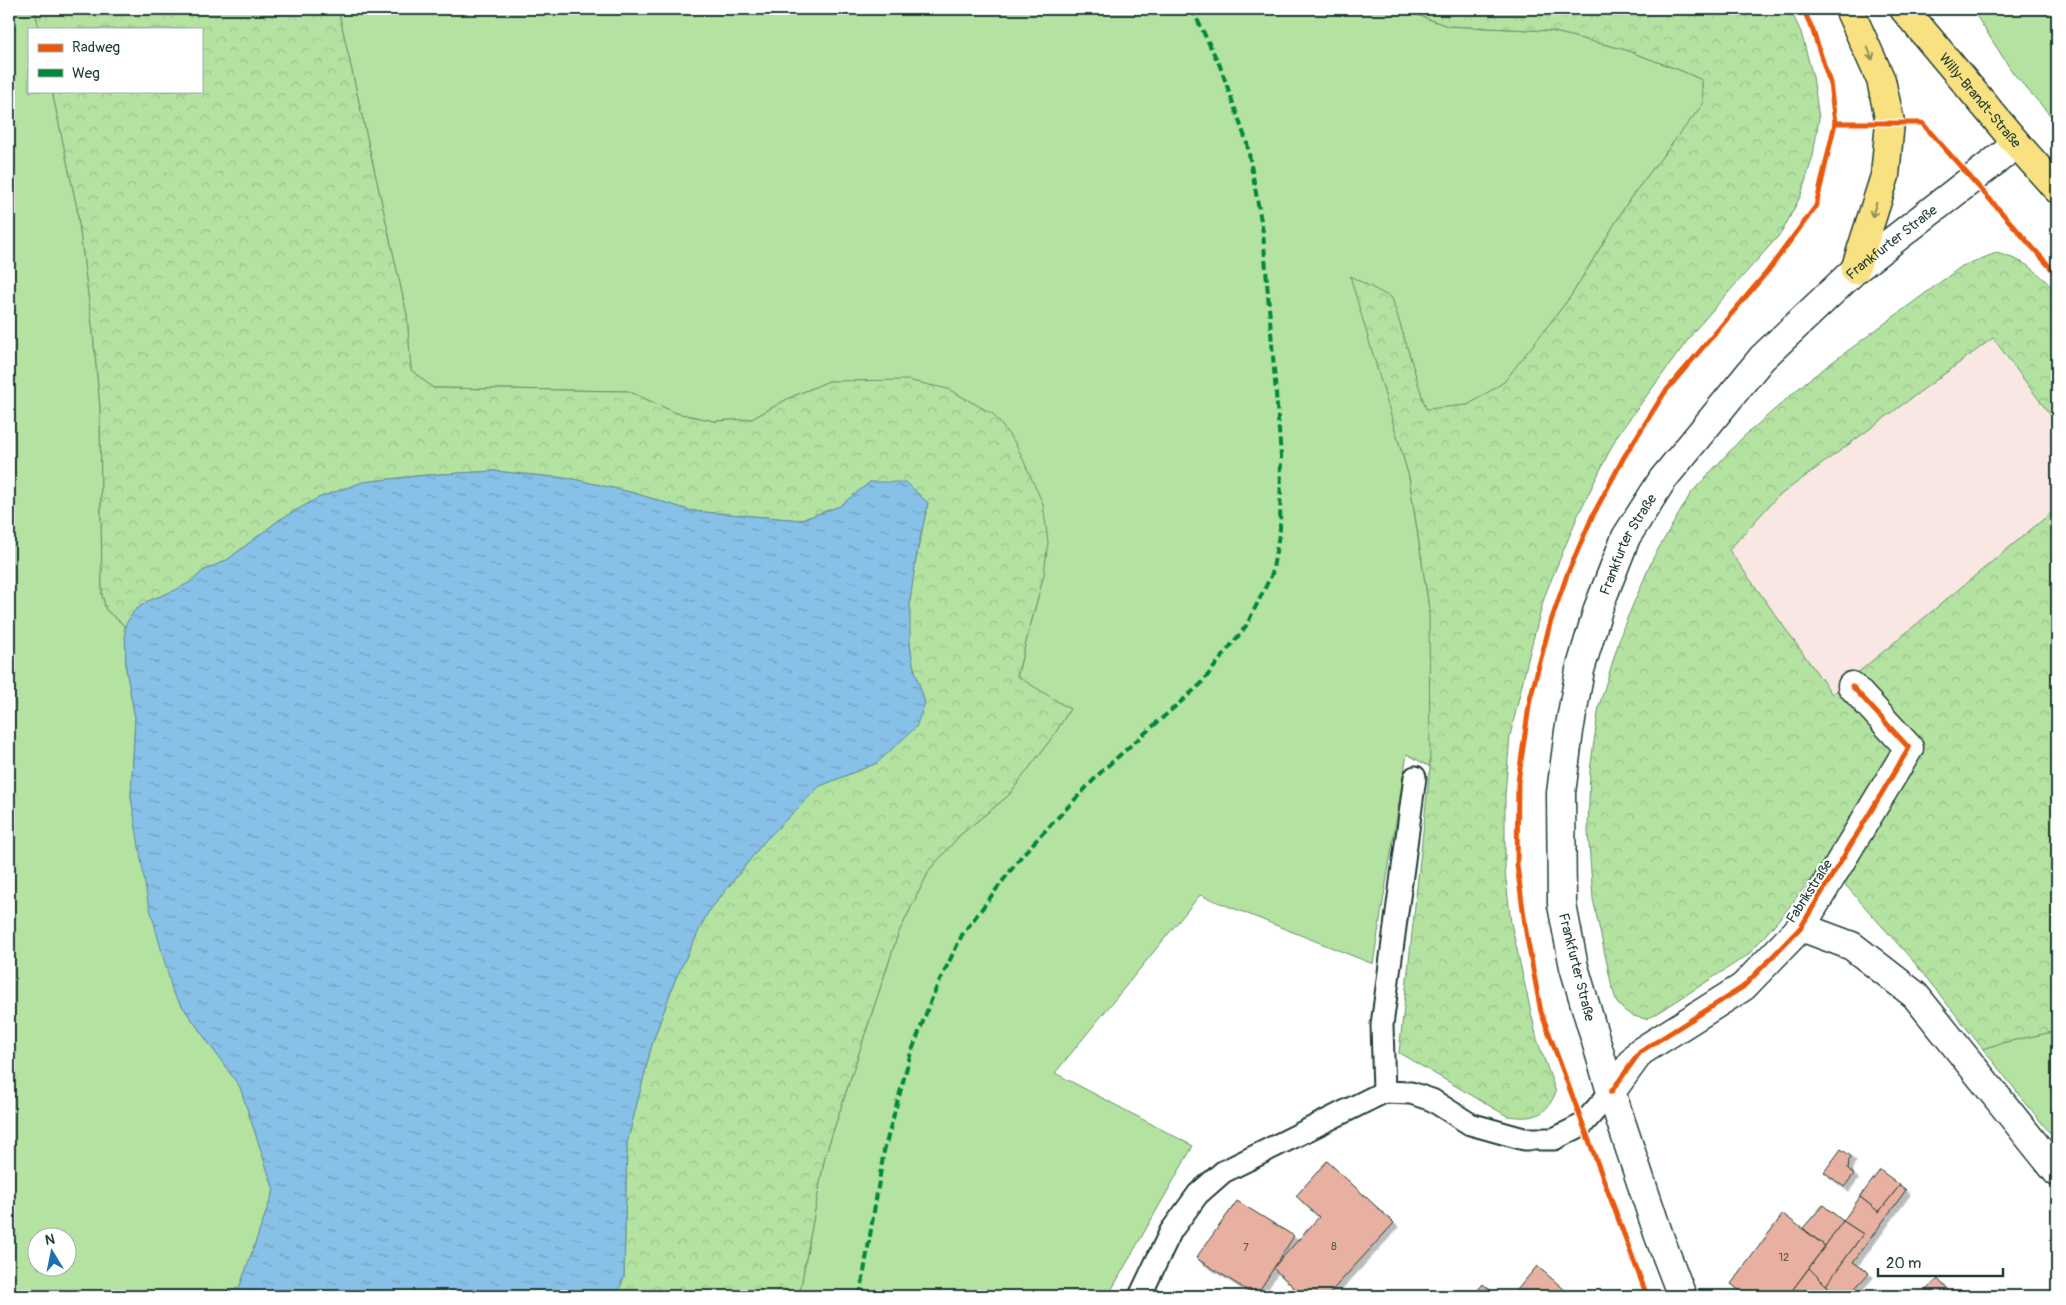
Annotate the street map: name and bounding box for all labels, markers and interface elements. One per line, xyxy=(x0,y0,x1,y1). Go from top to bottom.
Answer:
legend xyxy=(28,28,202,92)
text: Radweg xyxy=(72,38,120,57)
one-way arrow xyxy=(1865,45,1875,60)
street label: Willy-Brandt-Straße xyxy=(1935,50,2025,152)
text: Weg xyxy=(72,64,100,83)
street label: Frankfurter Straße xyxy=(1843,201,1941,283)
one-way arrow xyxy=(1869,202,1879,218)
street label: Frankfurter Straße xyxy=(1596,491,1660,597)
street label: Fabrikstraße xyxy=(1783,856,1836,926)
street label: Frankfurter Straße xyxy=(1555,911,1598,1023)
north arrow xyxy=(28,1228,78,1278)
text: N xyxy=(44,1230,56,1249)
house number: 8 xyxy=(1331,1240,1337,1253)
house number: 7 xyxy=(1243,1241,1249,1254)
scale bar xyxy=(1878,1245,2004,1277)
house number: 12 xyxy=(1779,1251,1789,1264)
text: 20 m xyxy=(1886,1254,1921,1273)

